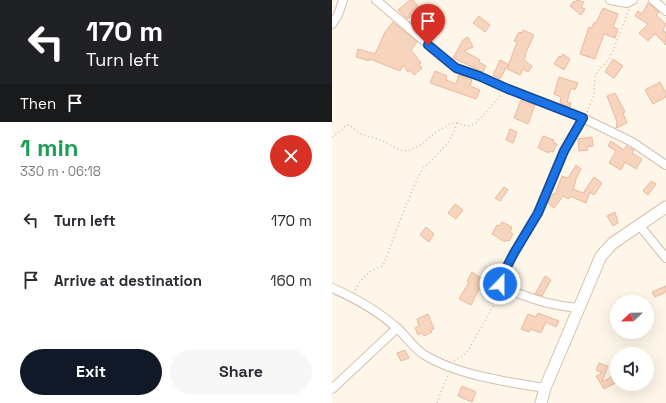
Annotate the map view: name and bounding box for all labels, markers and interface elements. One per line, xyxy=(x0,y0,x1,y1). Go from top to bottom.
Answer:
pin xyxy=(411,4,445,45)
icon: arrive xyxy=(417,10,439,32)
text: 170 m xyxy=(86,13,163,49)
icon: left xyxy=(20,16,72,68)
text: Turn left xyxy=(86,48,159,71)
icon: arrive xyxy=(64,92,86,114)
text: Then xyxy=(20,94,56,113)
text: 1 min xyxy=(20,132,79,163)
button: close xyxy=(270,135,312,177)
text: 330 m · 06:18 xyxy=(20,163,101,180)
icon: left xyxy=(20,209,42,231)
text: Turn left xyxy=(54,211,116,230)
text: 170 m xyxy=(271,211,312,230)
position arrow xyxy=(479,263,521,305)
icon: arrive xyxy=(20,269,42,291)
text: Arrive at destination xyxy=(54,271,202,290)
text: 160 m xyxy=(270,271,312,290)
north arrow xyxy=(610,295,654,339)
map controls xyxy=(610,295,654,391)
button: sound xyxy=(610,347,654,391)
button: Exit xyxy=(20,349,162,395)
button: Share xyxy=(170,349,312,395)

